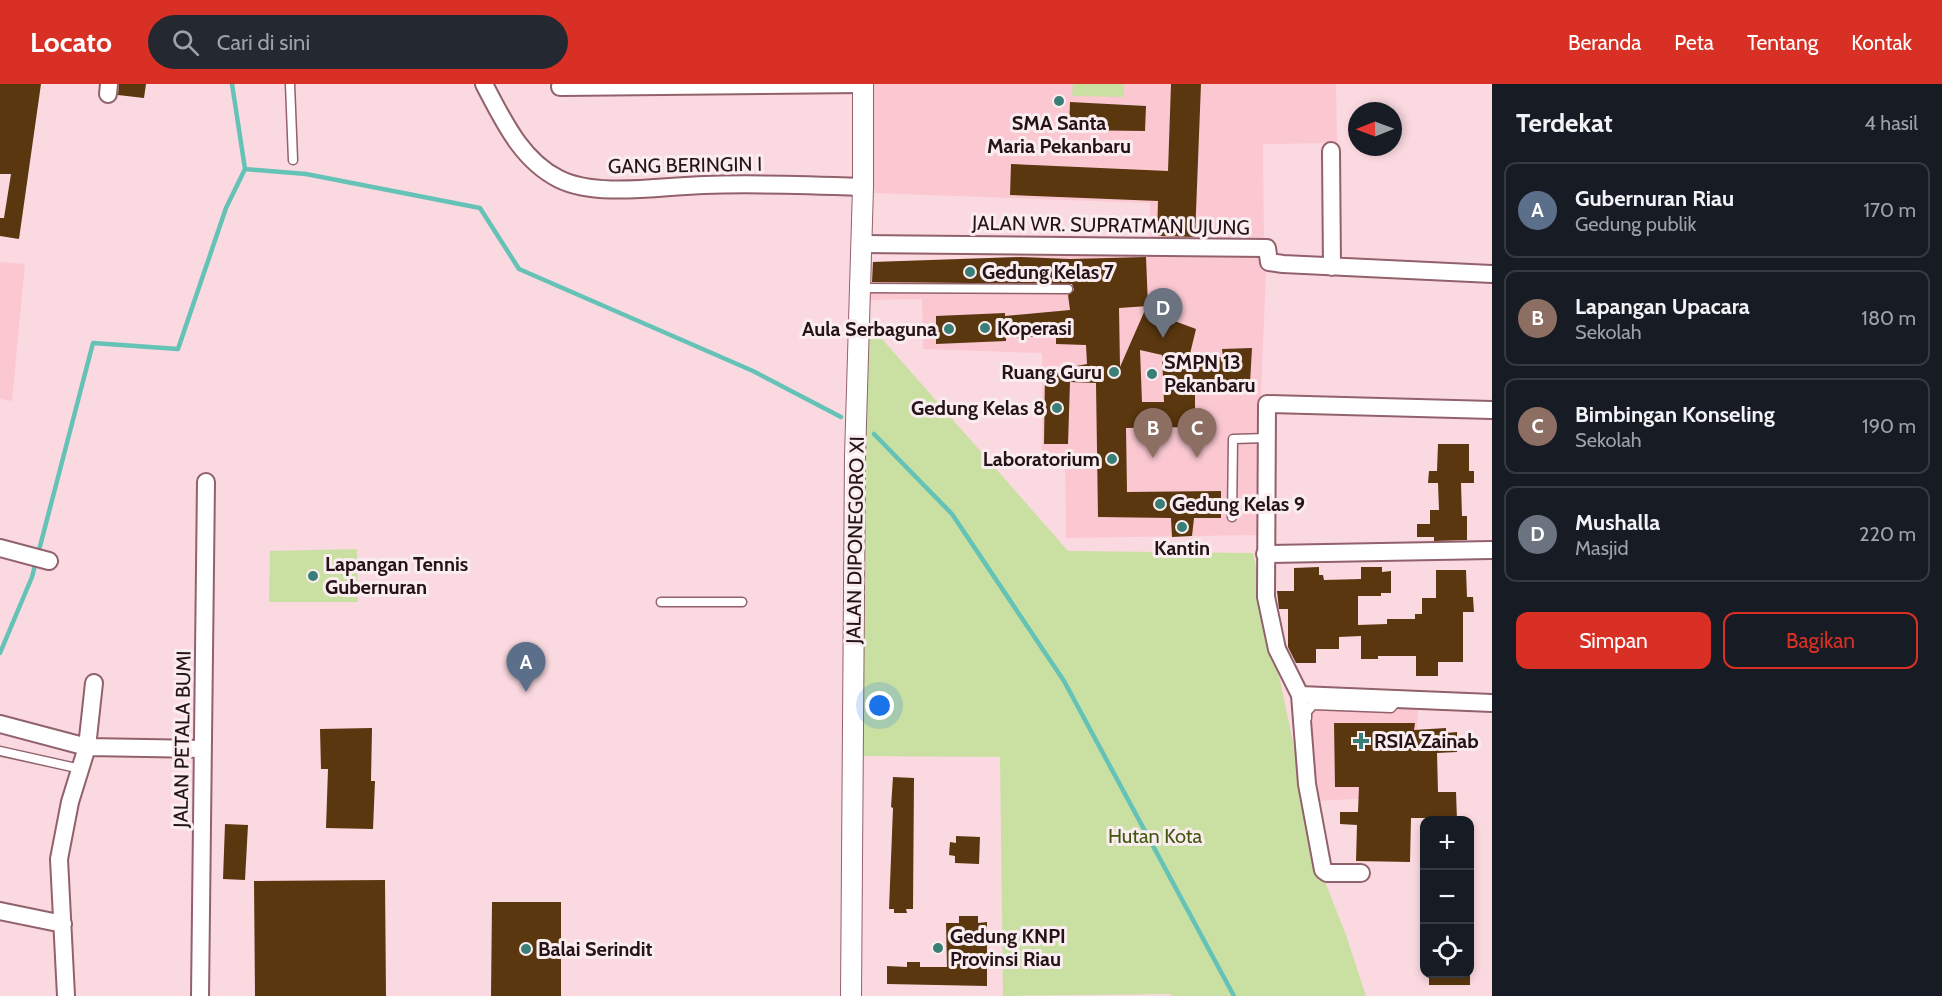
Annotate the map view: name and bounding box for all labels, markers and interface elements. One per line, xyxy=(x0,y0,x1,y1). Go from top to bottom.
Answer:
search box xyxy=(148,15,568,69)
text: Locato xyxy=(30,25,112,59)
icon: search xyxy=(169,26,202,59)
text: Cari di sini xyxy=(217,29,310,56)
text: Beranda xyxy=(1568,30,1641,55)
text: Peta xyxy=(1674,30,1714,55)
text: Tentang xyxy=(1747,30,1818,55)
text: Kontak xyxy=(1851,30,1912,55)
marker: SMA Santa Maria Pekanbaru xyxy=(1052,94,1066,108)
north arrow xyxy=(1348,102,1402,156)
text: Terdekat xyxy=(1516,107,1613,139)
place label: SMA Santa Maria Pekanbaru xyxy=(987,111,1131,158)
text: 4 hasil xyxy=(1864,111,1918,135)
street label: GANG BERINGIN I xyxy=(608,152,762,178)
text: Gubernuran Riau xyxy=(1575,185,1734,212)
text: A xyxy=(1531,198,1544,222)
text: 170 m xyxy=(1864,198,1916,222)
street label: JALAN WR. SUPRATMAN UJUNG xyxy=(971,211,1250,239)
text: Gedung publik xyxy=(1575,212,1696,236)
place label: Gedung Kelas 7 xyxy=(982,260,1115,284)
marker: Gedung Kelas 7 xyxy=(963,265,977,279)
pin: D xyxy=(1144,288,1182,338)
text: Lapangan Upacara xyxy=(1575,293,1750,320)
text: B xyxy=(1531,306,1544,330)
text: 180 m xyxy=(1861,306,1916,330)
place label: Koperasi xyxy=(997,316,1072,340)
place label: Aula Serbaguna xyxy=(802,317,937,341)
text: Sekolah xyxy=(1575,320,1642,344)
marker: Koperasi xyxy=(978,321,992,335)
marker: Aula Serbaguna xyxy=(942,322,956,336)
place label: SMPN 13 Pekanbaru xyxy=(1164,350,1256,397)
place label: Ruang Guru xyxy=(1001,360,1102,384)
marker: Ruang Guru xyxy=(1107,365,1121,379)
marker: SMPN 13 Pekanbaru xyxy=(1145,367,1159,381)
place label: Gedung Kelas 8 xyxy=(911,396,1045,420)
marker: Gedung Kelas 8 xyxy=(1050,401,1064,415)
text: Bimbingan Konseling xyxy=(1575,401,1775,428)
pin: B xyxy=(1134,408,1172,458)
pin: C xyxy=(1178,408,1216,458)
text: C xyxy=(1531,414,1544,438)
text: 190 m xyxy=(1862,414,1916,438)
text: Sekolah xyxy=(1575,428,1642,452)
street label: JALAN DIPONEGORO XI xyxy=(841,436,869,645)
place label: Laboratorium xyxy=(983,447,1100,471)
marker: Laboratorium xyxy=(1105,452,1119,466)
place label: Gedung Kelas 9 xyxy=(1172,492,1305,516)
marker: Gedung Kelas 9 xyxy=(1153,497,1167,511)
text: Mushalla xyxy=(1575,509,1660,536)
marker: Kantin xyxy=(1175,520,1189,534)
text: D xyxy=(1530,522,1545,546)
text: 220 m xyxy=(1859,522,1916,546)
place label: Kantin xyxy=(1154,536,1210,560)
text: Masjid xyxy=(1575,536,1629,560)
place label: Lapangan Tennis Gubernuran xyxy=(325,552,468,599)
marker: Lapangan Tennis Gubernuran xyxy=(306,569,320,583)
button: Simpan xyxy=(1516,612,1711,669)
button: Bagikan xyxy=(1723,612,1918,669)
pin: A xyxy=(506,642,546,692)
street label: JALAN PETALA BUMI xyxy=(168,650,196,829)
your location xyxy=(865,691,894,720)
place label: RSIA Zainab xyxy=(1374,729,1479,753)
marker: RSIA Zainab xyxy=(1352,732,1370,750)
map controls xyxy=(1420,816,1474,978)
button: + xyxy=(1420,816,1474,870)
park label: Hutan Kota xyxy=(1108,824,1203,848)
button: − xyxy=(1420,870,1474,924)
place label: Gedung KNPI Provinsi Riau xyxy=(950,924,1066,971)
button: locate xyxy=(1420,924,1474,978)
place label: Balai Serindit xyxy=(538,937,653,961)
marker: Gedung KNPI Provinsi Riau xyxy=(931,941,945,955)
marker: Balai Serindit xyxy=(519,942,533,956)

